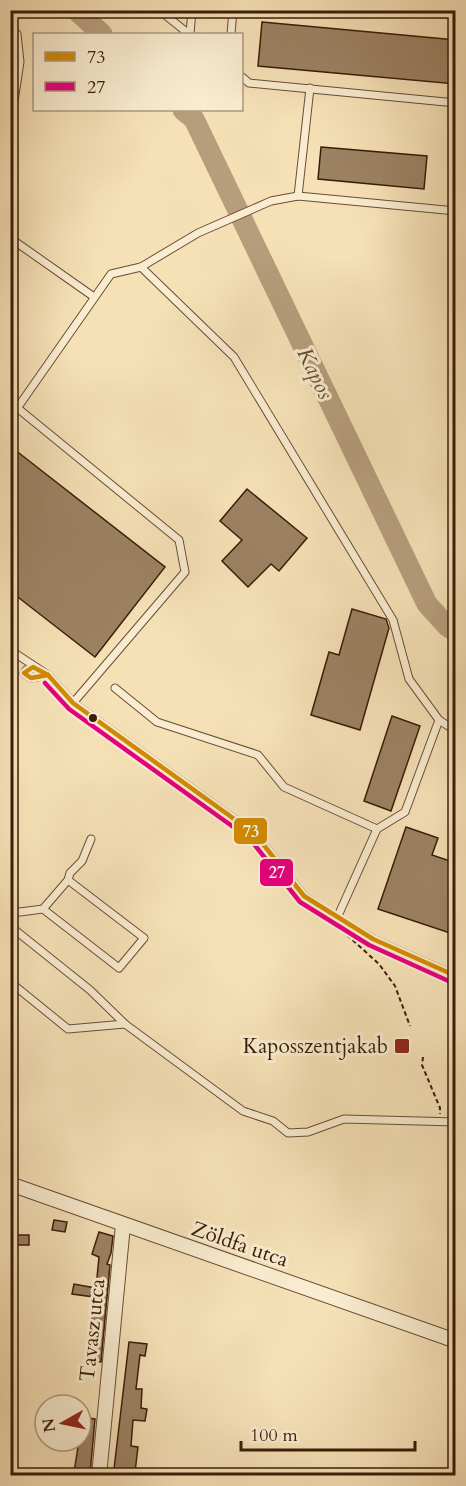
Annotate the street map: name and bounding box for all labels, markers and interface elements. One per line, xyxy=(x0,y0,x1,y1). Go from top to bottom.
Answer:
legend xyxy=(33,33,243,111)
text: 73 xyxy=(87,45,105,70)
text: 27 xyxy=(87,75,105,100)
water label: Kapos xyxy=(290,342,341,405)
unlabelled marker xyxy=(87,712,99,724)
line badge: 73 xyxy=(233,817,268,845)
text: 73 xyxy=(243,821,259,843)
line badge: 27 xyxy=(259,858,294,887)
text: 27 xyxy=(269,862,285,884)
place label: Kaposszentjakab xyxy=(243,1032,388,1061)
marker: Kaposszentjakab xyxy=(393,1037,411,1055)
street label: Zöldfa utca xyxy=(187,1214,292,1275)
street label: Tavasz utca xyxy=(73,1277,112,1383)
north arrow xyxy=(33,1393,93,1453)
scale bar xyxy=(241,1414,415,1452)
text: N xyxy=(37,1417,61,1434)
text: 100 m xyxy=(250,1423,298,1448)

